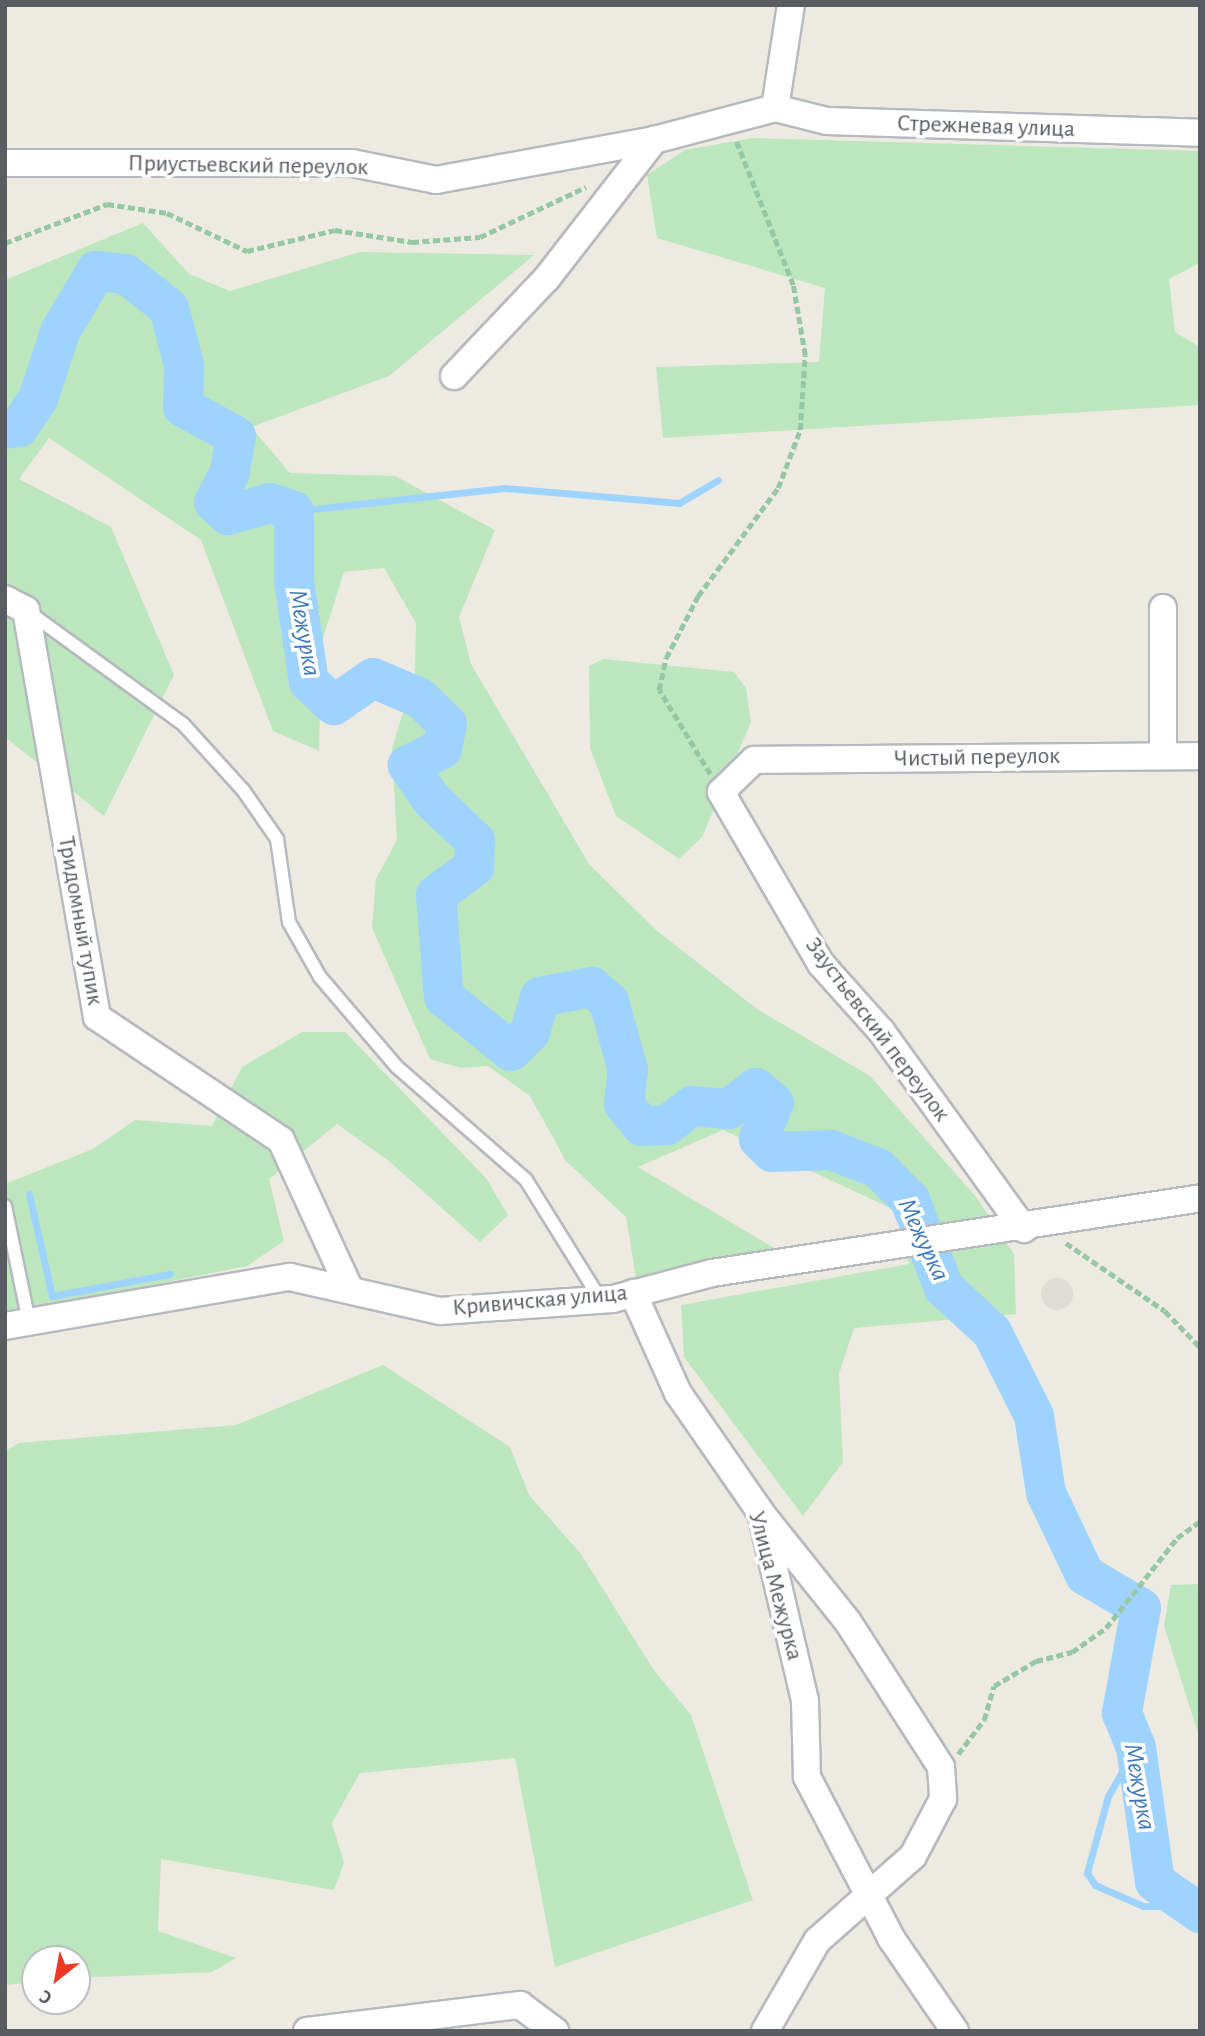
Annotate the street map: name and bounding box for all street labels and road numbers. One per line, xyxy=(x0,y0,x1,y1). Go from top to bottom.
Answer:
street label: Стрежневая улица xyxy=(896,109,1076,145)
street label: Приустьевский переулок xyxy=(127,150,369,182)
street label: Чистый переулок xyxy=(894,742,1060,774)
street label: Тридомный тупик xyxy=(51,834,109,1008)
street label: Заустьевский переулок xyxy=(798,932,956,1128)
street label: Кривичская улица xyxy=(451,1279,629,1323)
street label: Улица Межурка xyxy=(741,1508,809,1664)

